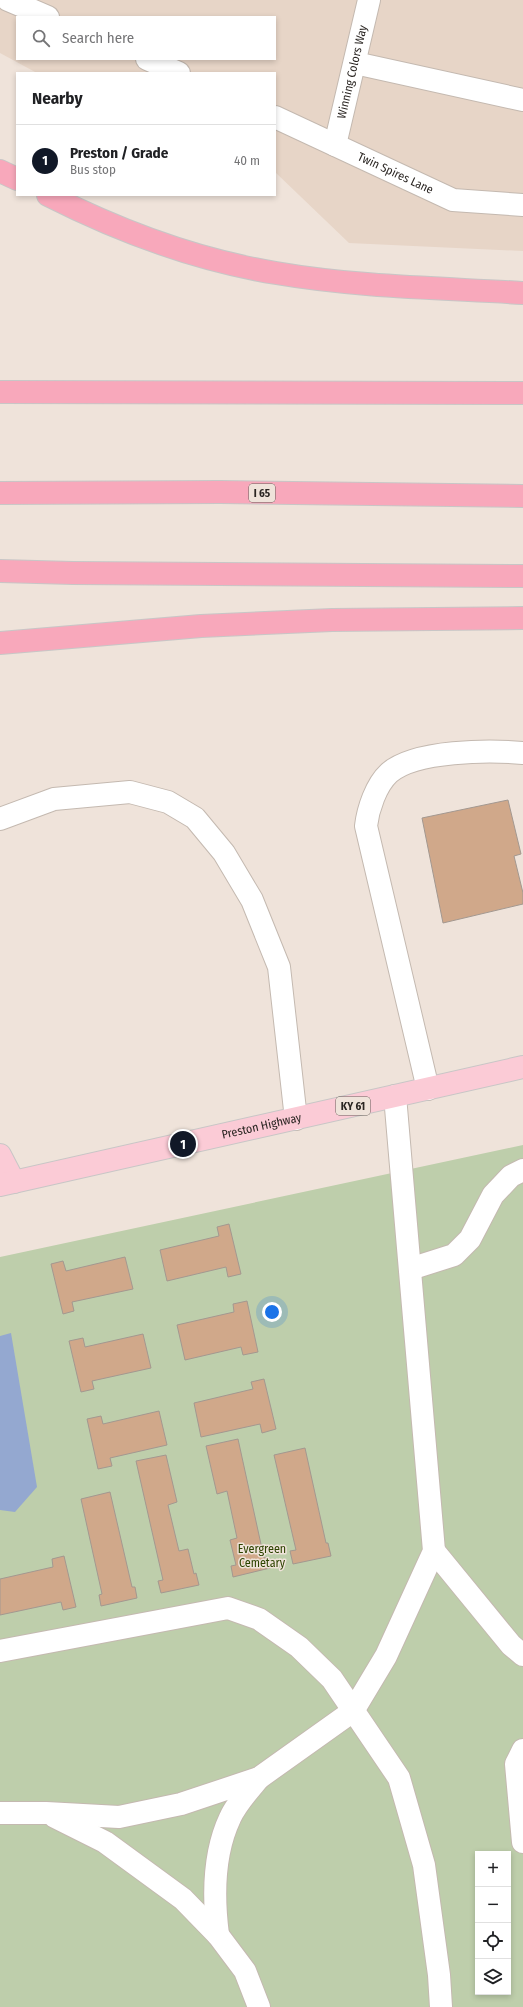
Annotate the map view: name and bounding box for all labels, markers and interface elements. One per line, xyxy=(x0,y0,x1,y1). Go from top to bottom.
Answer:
search box xyxy=(16,16,276,60)
street label: Winning Colors Way xyxy=(334,23,370,120)
icon: search xyxy=(30,27,52,49)
text: Search here xyxy=(62,29,134,47)
text: Nearby xyxy=(32,88,83,109)
text: Preston / Grade xyxy=(70,144,168,162)
street label: Twin Spires Lane xyxy=(356,150,436,197)
text: 1 xyxy=(42,153,48,168)
text: 40 m xyxy=(234,153,260,168)
text: Bus stop xyxy=(70,162,116,177)
road number: I 65 xyxy=(249,484,275,502)
road number: KY 61 xyxy=(336,1097,370,1115)
street label: Preston Highway xyxy=(220,1110,303,1142)
pin: 1 xyxy=(170,1129,196,1159)
your location xyxy=(262,1302,282,1322)
park label: Evergreen Cemetary xyxy=(238,1542,286,1570)
map controls xyxy=(475,1851,511,1995)
button: + xyxy=(475,1851,511,1887)
button: − xyxy=(475,1887,511,1923)
button: locate xyxy=(475,1923,511,1959)
button: layers xyxy=(475,1959,511,1995)

